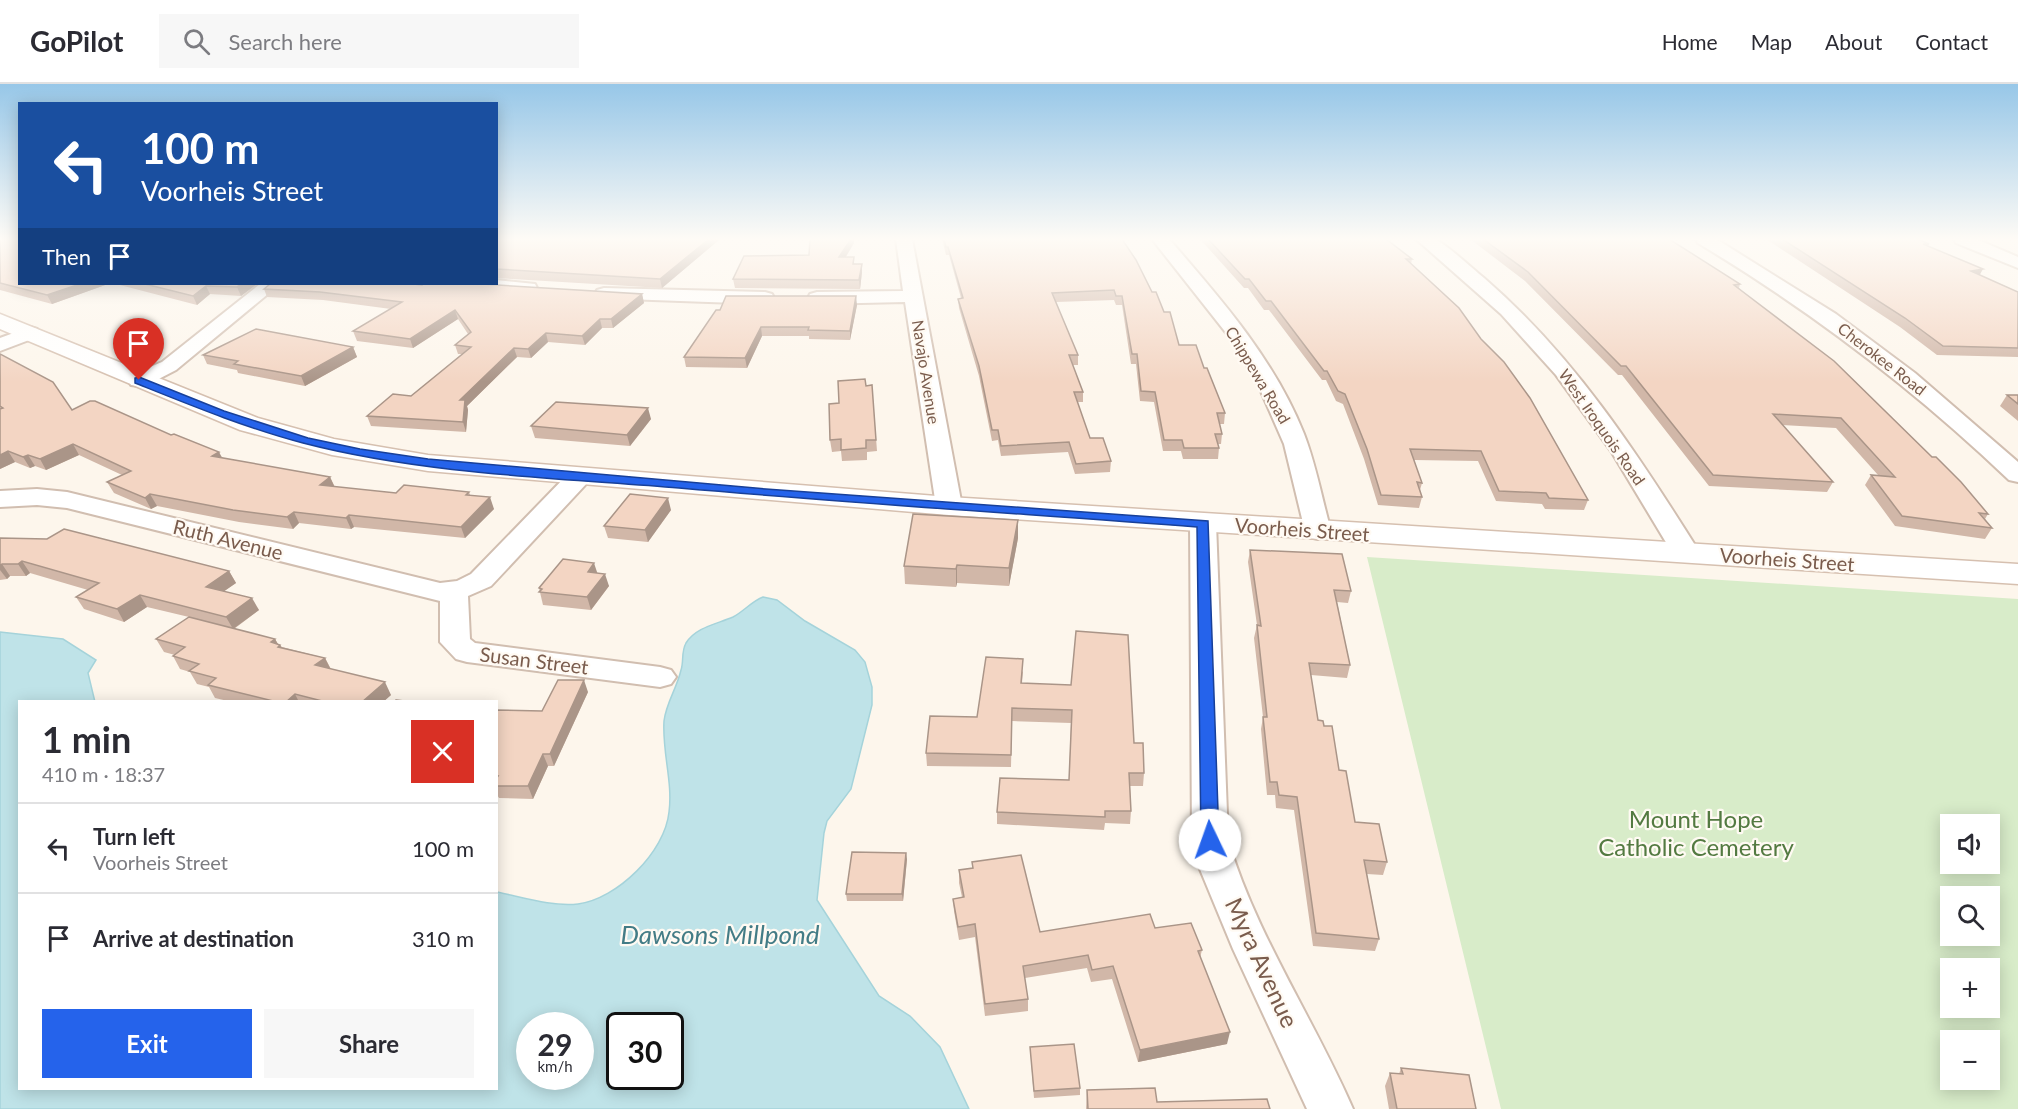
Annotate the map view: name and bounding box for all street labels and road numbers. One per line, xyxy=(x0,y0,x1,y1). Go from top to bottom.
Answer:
street label: Navajo Avenue xyxy=(909,318,944,425)
street label: Cherokee Road xyxy=(1834,318,1930,399)
street label: Chippewa Road xyxy=(1222,323,1295,427)
street label: West Iroquois Road xyxy=(1555,365,1650,488)
street label: Voorheis Street xyxy=(1234,512,1370,546)
street label: Ruth Avenue xyxy=(171,514,286,564)
street label: Voorheis Street xyxy=(1719,542,1855,576)
street label: Susan Street xyxy=(478,641,590,679)
street label: Myra Avenue xyxy=(1220,893,1305,1032)

